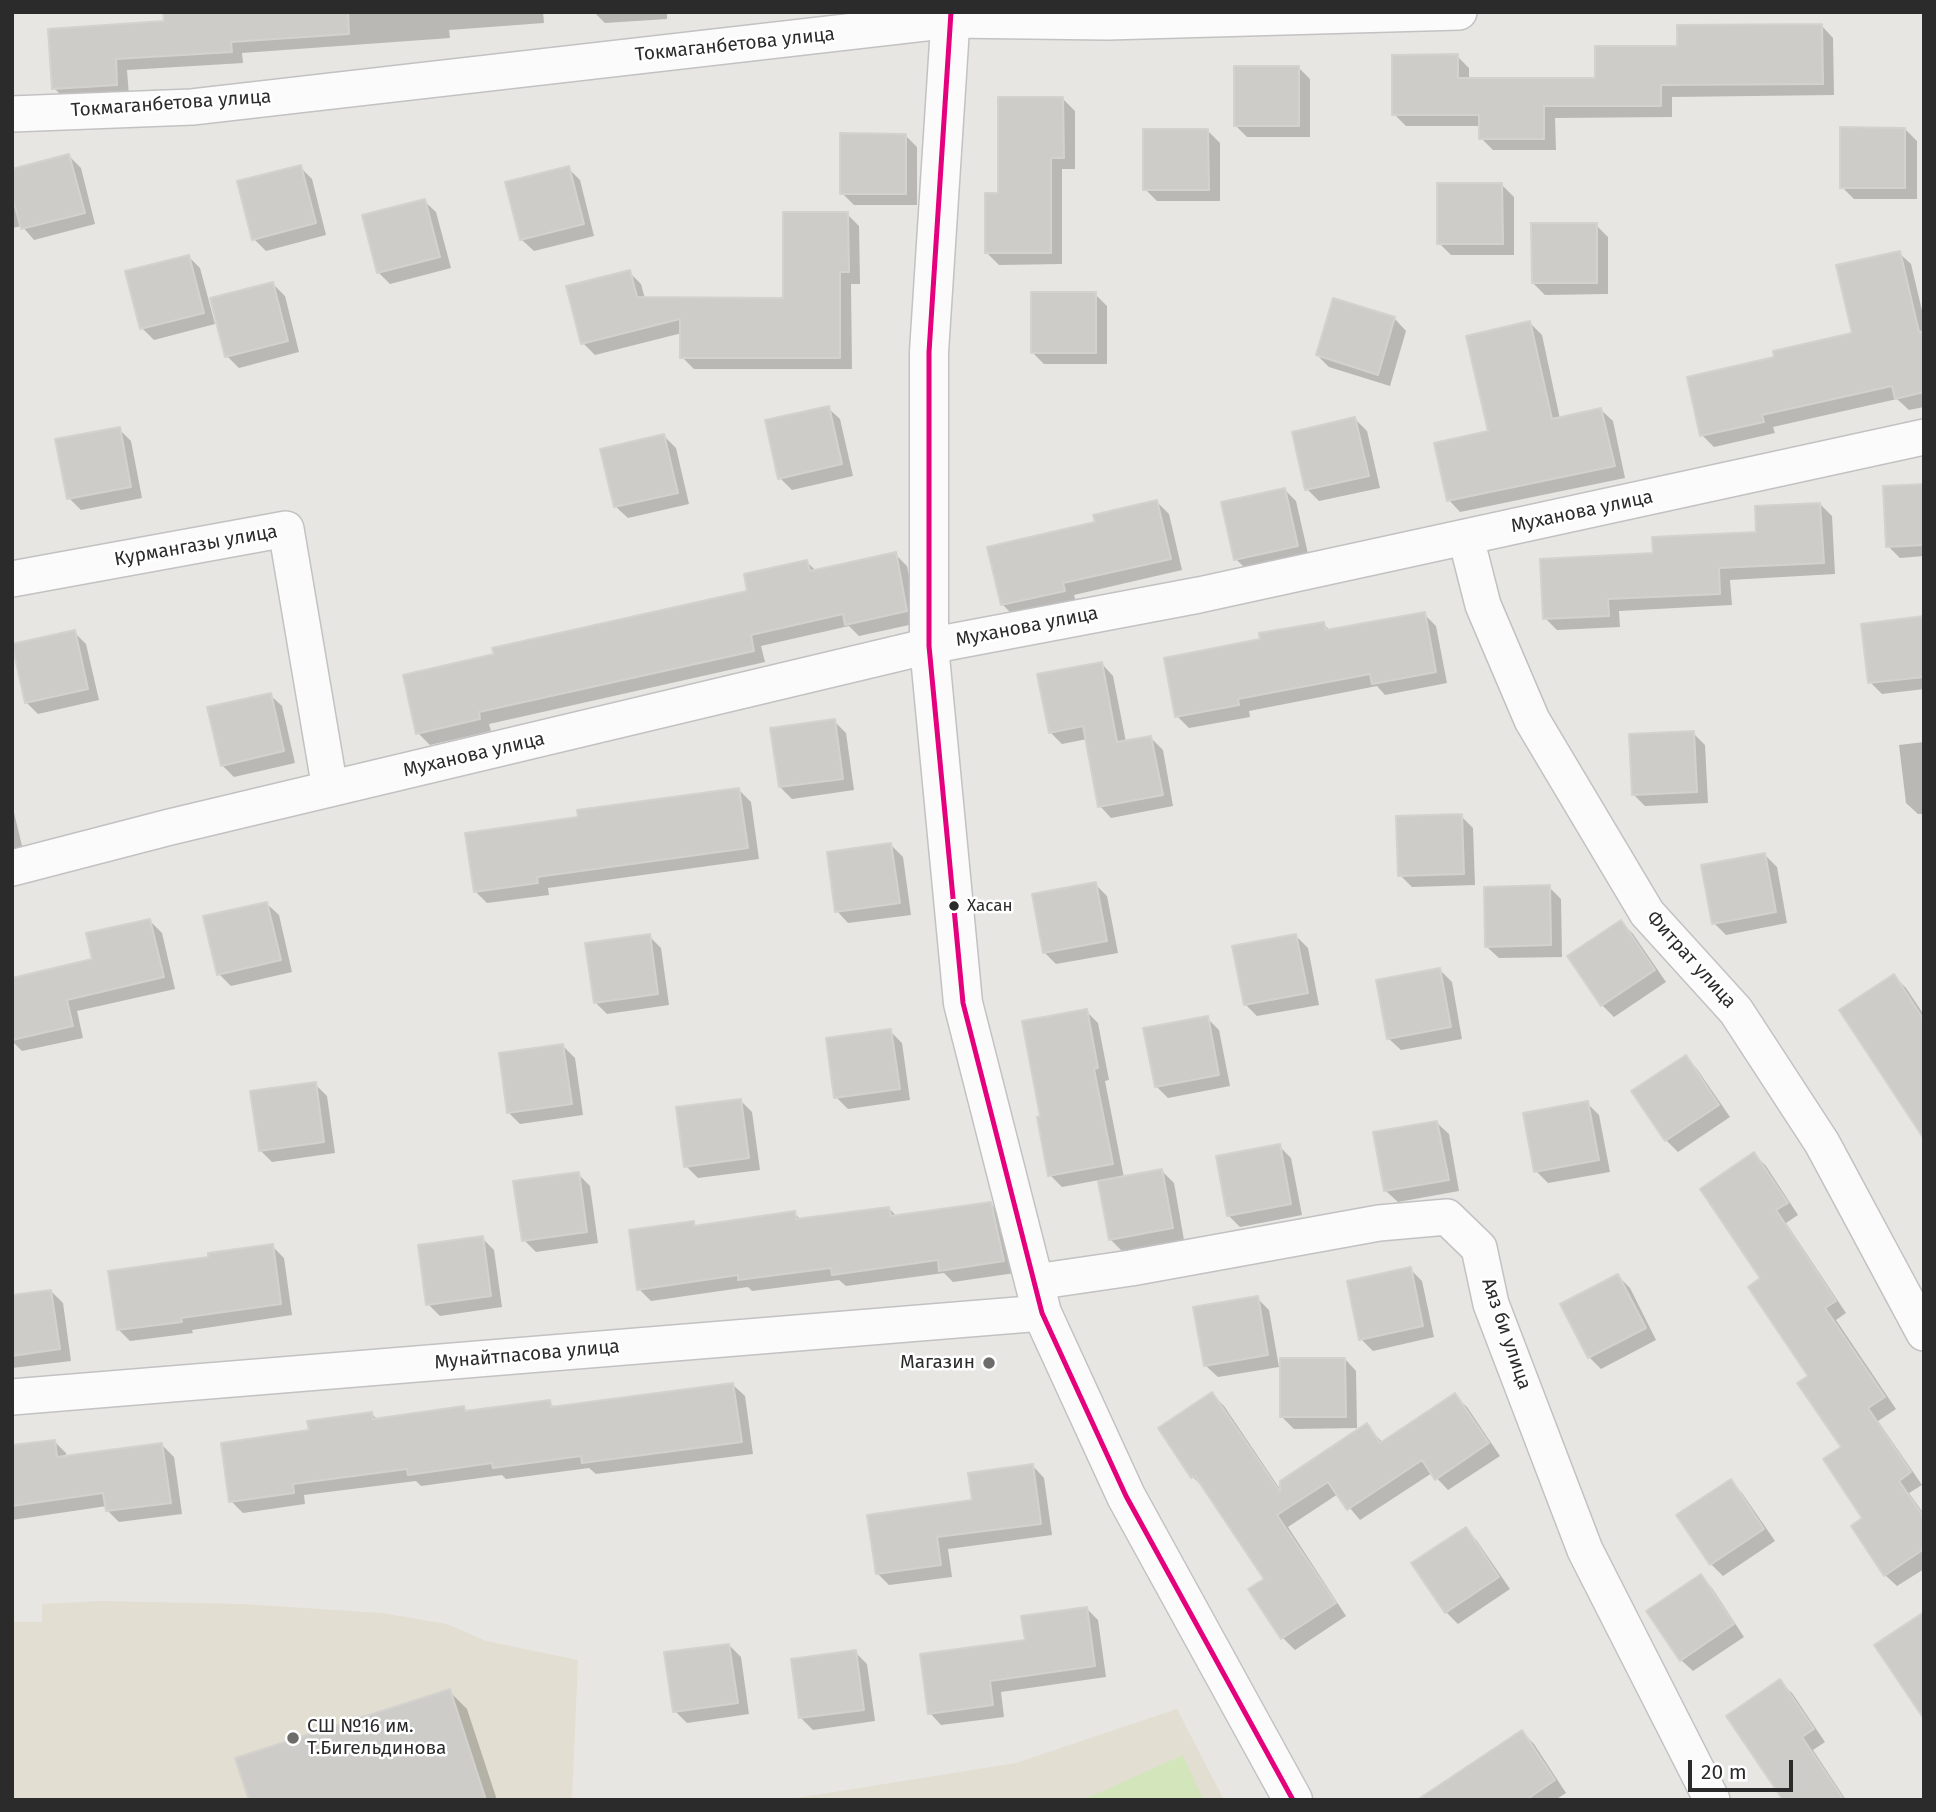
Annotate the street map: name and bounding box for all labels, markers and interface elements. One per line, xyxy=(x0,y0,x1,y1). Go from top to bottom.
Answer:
street label: Токмаганбетова улица xyxy=(634,23,836,67)
street label: Токмаганбетова улица xyxy=(70,86,272,122)
street label: Муханова улица xyxy=(1509,486,1655,538)
street label: Курмангазы улица xyxy=(113,520,279,572)
street label: Муханова улица xyxy=(954,602,1100,652)
street label: Муханова улица xyxy=(401,728,547,782)
place label: Хасан xyxy=(967,896,1013,916)
marker: Хасан xyxy=(947,899,961,913)
street label: Фитрат улица xyxy=(1641,907,1741,1013)
street label: Аяз би улица xyxy=(1476,1275,1536,1393)
street label: Мунайтпасова улица xyxy=(433,1336,621,1374)
place label: Магазин xyxy=(900,1352,975,1374)
marker: Магазин xyxy=(981,1355,997,1371)
place label: СШ №16 им. Т.Бигельдинова xyxy=(307,1716,446,1760)
marker: СШ №16 им. Т.Бигельдинова xyxy=(285,1730,301,1746)
scale bar xyxy=(1691,1745,1796,1789)
text: 20 m xyxy=(1701,1759,1747,1785)

